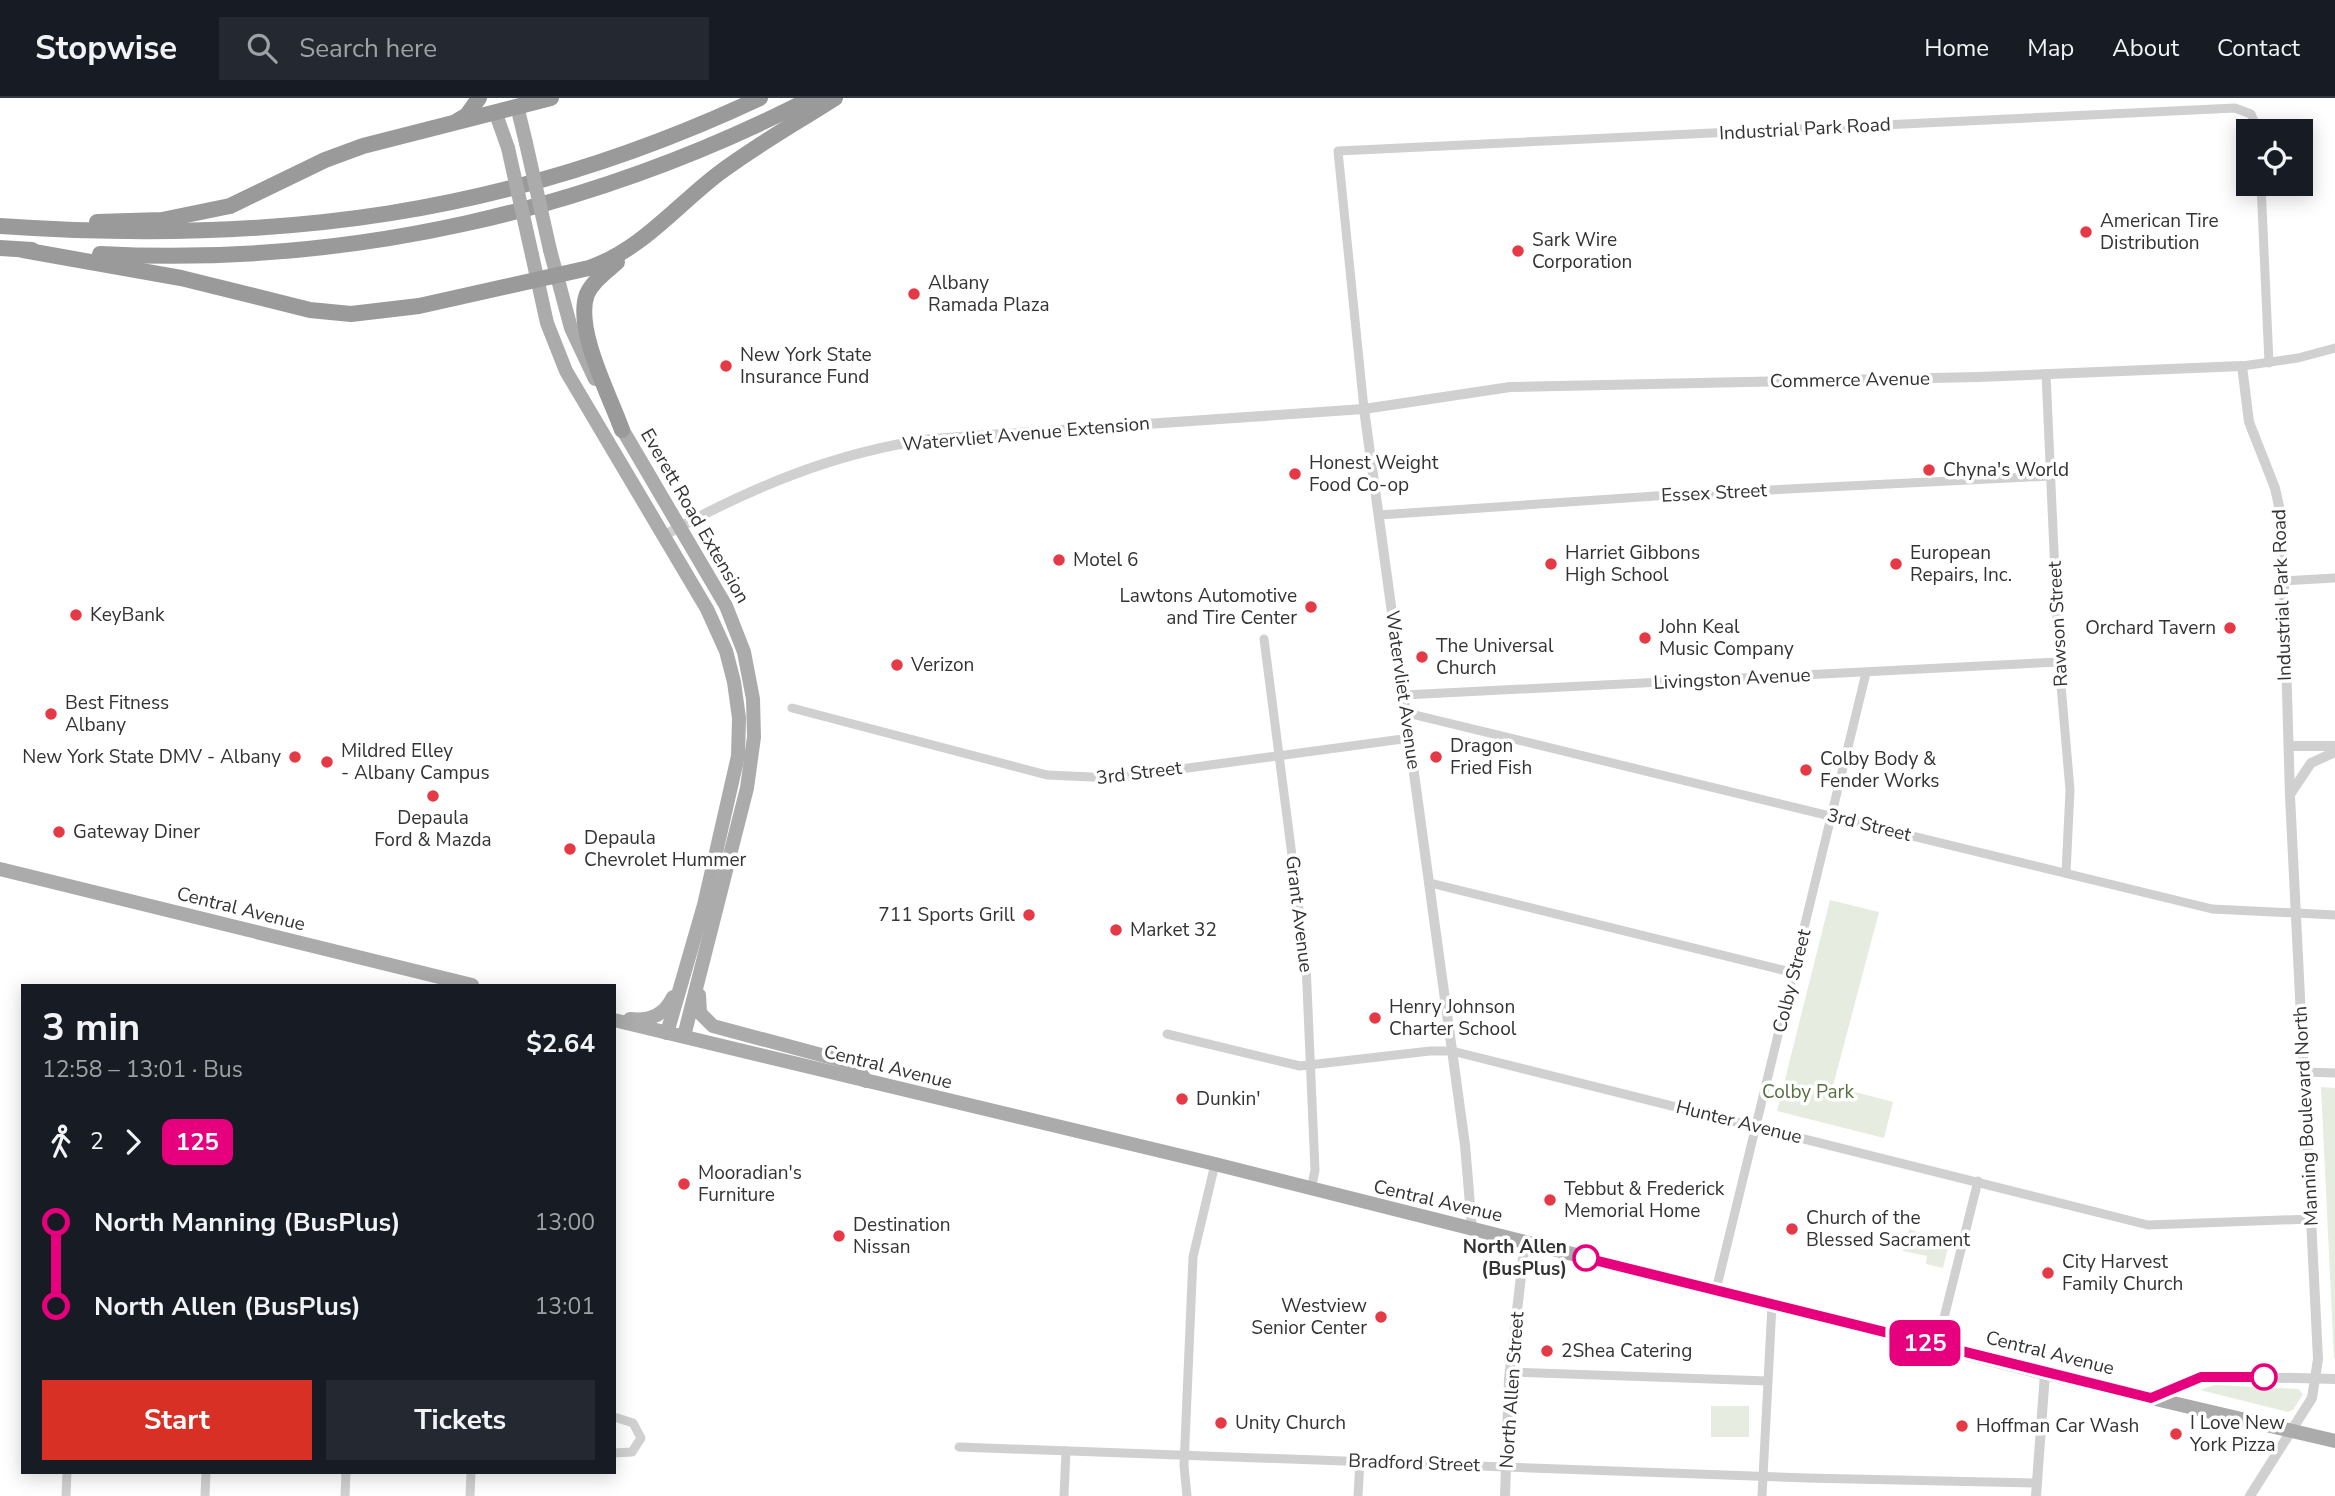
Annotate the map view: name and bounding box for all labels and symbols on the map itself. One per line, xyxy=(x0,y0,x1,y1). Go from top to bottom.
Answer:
street label: Industrial Park Road xyxy=(1718,112,1892,146)
place label: American Tire Distribution xyxy=(2100,208,2219,256)
marker: American Tire Distribution xyxy=(2078,224,2094,240)
place label: Sark Wire Corporation xyxy=(1532,227,1632,275)
marker: Sark Wire Corporation xyxy=(1510,243,1526,259)
place label: Albany Ramada Plaza xyxy=(928,270,1050,318)
marker: Albany Ramada Plaza xyxy=(906,286,922,302)
place label: New York State Insurance Fund xyxy=(740,342,872,390)
marker: New York State Insurance Fund xyxy=(718,358,734,374)
street label: Commerce Avenue xyxy=(1770,366,1930,394)
street label: Watervliet Avenue Extension xyxy=(901,410,1151,458)
street label: Everett Road Extension xyxy=(634,424,756,608)
place label: Honest Weight Food Co-op xyxy=(1309,450,1439,498)
place label: Chyna's World xyxy=(1943,457,2069,483)
marker: Chyna's World xyxy=(1921,462,1937,478)
marker: Honest Weight Food Co-op xyxy=(1287,466,1303,482)
street label: Essex Street xyxy=(1660,477,1768,509)
street label: Industrial Park Road xyxy=(2266,509,2298,681)
place label: Harriet Gibbons High School xyxy=(1565,540,1700,588)
place label: European Repairs, Inc. xyxy=(1910,540,2012,588)
place label: Motel 6 xyxy=(1073,547,1138,573)
marker: Motel 6 xyxy=(1051,552,1067,568)
marker: Harriet Gibbons High School xyxy=(1543,556,1559,572)
marker: European Repairs, Inc. xyxy=(1888,556,1904,572)
street label: Rawson Street xyxy=(2042,560,2074,687)
place label: Lawtons Automotive and Tire Center xyxy=(1119,583,1297,631)
marker: Lawtons Automotive and Tire Center xyxy=(1303,599,1319,615)
place label: KeyBank xyxy=(90,602,165,628)
marker: KeyBank xyxy=(68,607,84,623)
street label: Watervliet Avenue xyxy=(1379,609,1427,771)
place label: John Keal Music Company xyxy=(1658,614,1794,662)
place label: Orchard Tavern xyxy=(2085,615,2216,641)
marker: Orchard Tavern xyxy=(2222,620,2238,636)
marker: John Keal Music Company xyxy=(1637,630,1653,646)
place label: The Universal Church xyxy=(1436,633,1554,681)
marker: The Universal Church xyxy=(1414,649,1430,665)
place label: Verizon xyxy=(910,652,974,678)
marker: Verizon xyxy=(889,657,905,673)
street label: Livingston Avenue xyxy=(1653,662,1811,696)
place label: Best Fitness Albany xyxy=(65,690,169,738)
marker: Best Fitness Albany xyxy=(43,706,59,722)
place label: Dragon Fried Fish xyxy=(1450,733,1532,781)
place label: Mildred Elley - Albany Campus xyxy=(341,738,490,786)
place label: New York State DMV - Albany xyxy=(22,744,281,770)
place label: Colby Body & Fender Works xyxy=(1820,746,1939,794)
marker: New York State DMV - Albany xyxy=(287,749,303,765)
marker: Dragon Fried Fish xyxy=(1428,749,1444,765)
marker: Mildred Elley - Albany Campus xyxy=(319,754,335,770)
street label: 3rd Street xyxy=(1095,755,1184,791)
marker: Colby Body & Fender Works xyxy=(1798,762,1814,778)
marker: Depaula Ford & Mazda xyxy=(425,788,441,804)
street label: 3rd Street xyxy=(1824,802,1914,848)
place label: Depaula Ford & Mazda xyxy=(374,805,492,853)
place label: Gateway Diner xyxy=(73,819,200,845)
marker: Gateway Diner xyxy=(51,824,67,840)
place label: Depaula Chevrolet Hummer xyxy=(584,825,747,873)
marker: Depaula Chevrolet Hummer xyxy=(562,841,578,857)
street label: Grant Avenue xyxy=(1279,854,1319,974)
street label: Central Avenue xyxy=(174,880,308,938)
place label: 711 Sports Grill xyxy=(878,902,1015,928)
marker: 711 Sports Grill xyxy=(1021,907,1037,923)
place label: Market 32 xyxy=(1130,917,1217,943)
marker: Market 32 xyxy=(1108,922,1124,938)
street label: Colby Street xyxy=(1767,926,1817,1035)
place label: Henry Johnson Charter School xyxy=(1389,994,1517,1042)
street label: Manning Boulevard North xyxy=(2287,1005,2325,1227)
marker: Henry Johnson Charter School xyxy=(1367,1010,1383,1026)
street label: Central Avenue xyxy=(821,1038,955,1096)
park label: Colby Park xyxy=(1762,1079,1854,1105)
place label: Dunkin' xyxy=(1196,1086,1260,1112)
marker: Dunkin' xyxy=(1174,1091,1190,1107)
street label: Hunter Avenue xyxy=(1673,1094,1805,1150)
place label: Mooradian's Furniture xyxy=(698,1160,802,1208)
street label: Central Avenue xyxy=(1371,1174,1505,1228)
marker: Mooradian's Furniture xyxy=(676,1176,692,1192)
place label: Tebbut & Frederick Memorial Home xyxy=(1564,1176,1725,1224)
marker: Tebbut & Frederick Memorial Home xyxy=(1542,1192,1558,1208)
place label: Church of the Blessed Sacrament xyxy=(1806,1205,1970,1253)
place label: Destination Nissan xyxy=(853,1212,951,1260)
marker: Church of the Blessed Sacrament xyxy=(1784,1221,1800,1237)
marker: Destination Nissan xyxy=(831,1228,847,1244)
place label: North Allen (BusPlus) xyxy=(1463,1234,1567,1282)
marker: North Allen (BusPlus) xyxy=(1573,1245,1599,1271)
place label: City Harvest Family Church xyxy=(2062,1249,2183,1297)
marker: City Harvest Family Church xyxy=(2040,1265,2056,1281)
place label: Westview Senior Center xyxy=(1251,1293,1367,1341)
marker: Westview Senior Center xyxy=(1373,1309,1389,1325)
street label: North Allen Street xyxy=(1494,1311,1530,1469)
line badge: 125 xyxy=(1885,1320,1965,1366)
street label: Central Avenue xyxy=(1983,1324,2117,1382)
place label: 2Shea Catering xyxy=(1561,1338,1692,1364)
marker: 2Shea Catering xyxy=(1539,1343,1555,1359)
unlabelled marker xyxy=(2251,1364,2277,1390)
place label: Unity Church xyxy=(1235,1410,1346,1436)
place label: I Love New York Pizza xyxy=(2189,1410,2285,1458)
place label: Hoffman Car Wash xyxy=(1976,1413,2139,1439)
marker: Unity Church xyxy=(1213,1415,1229,1431)
marker: Hoffman Car Wash xyxy=(1954,1418,1970,1434)
marker: I Love New York Pizza xyxy=(2168,1426,2184,1442)
street label: Bradford Street xyxy=(1348,1448,1481,1478)

